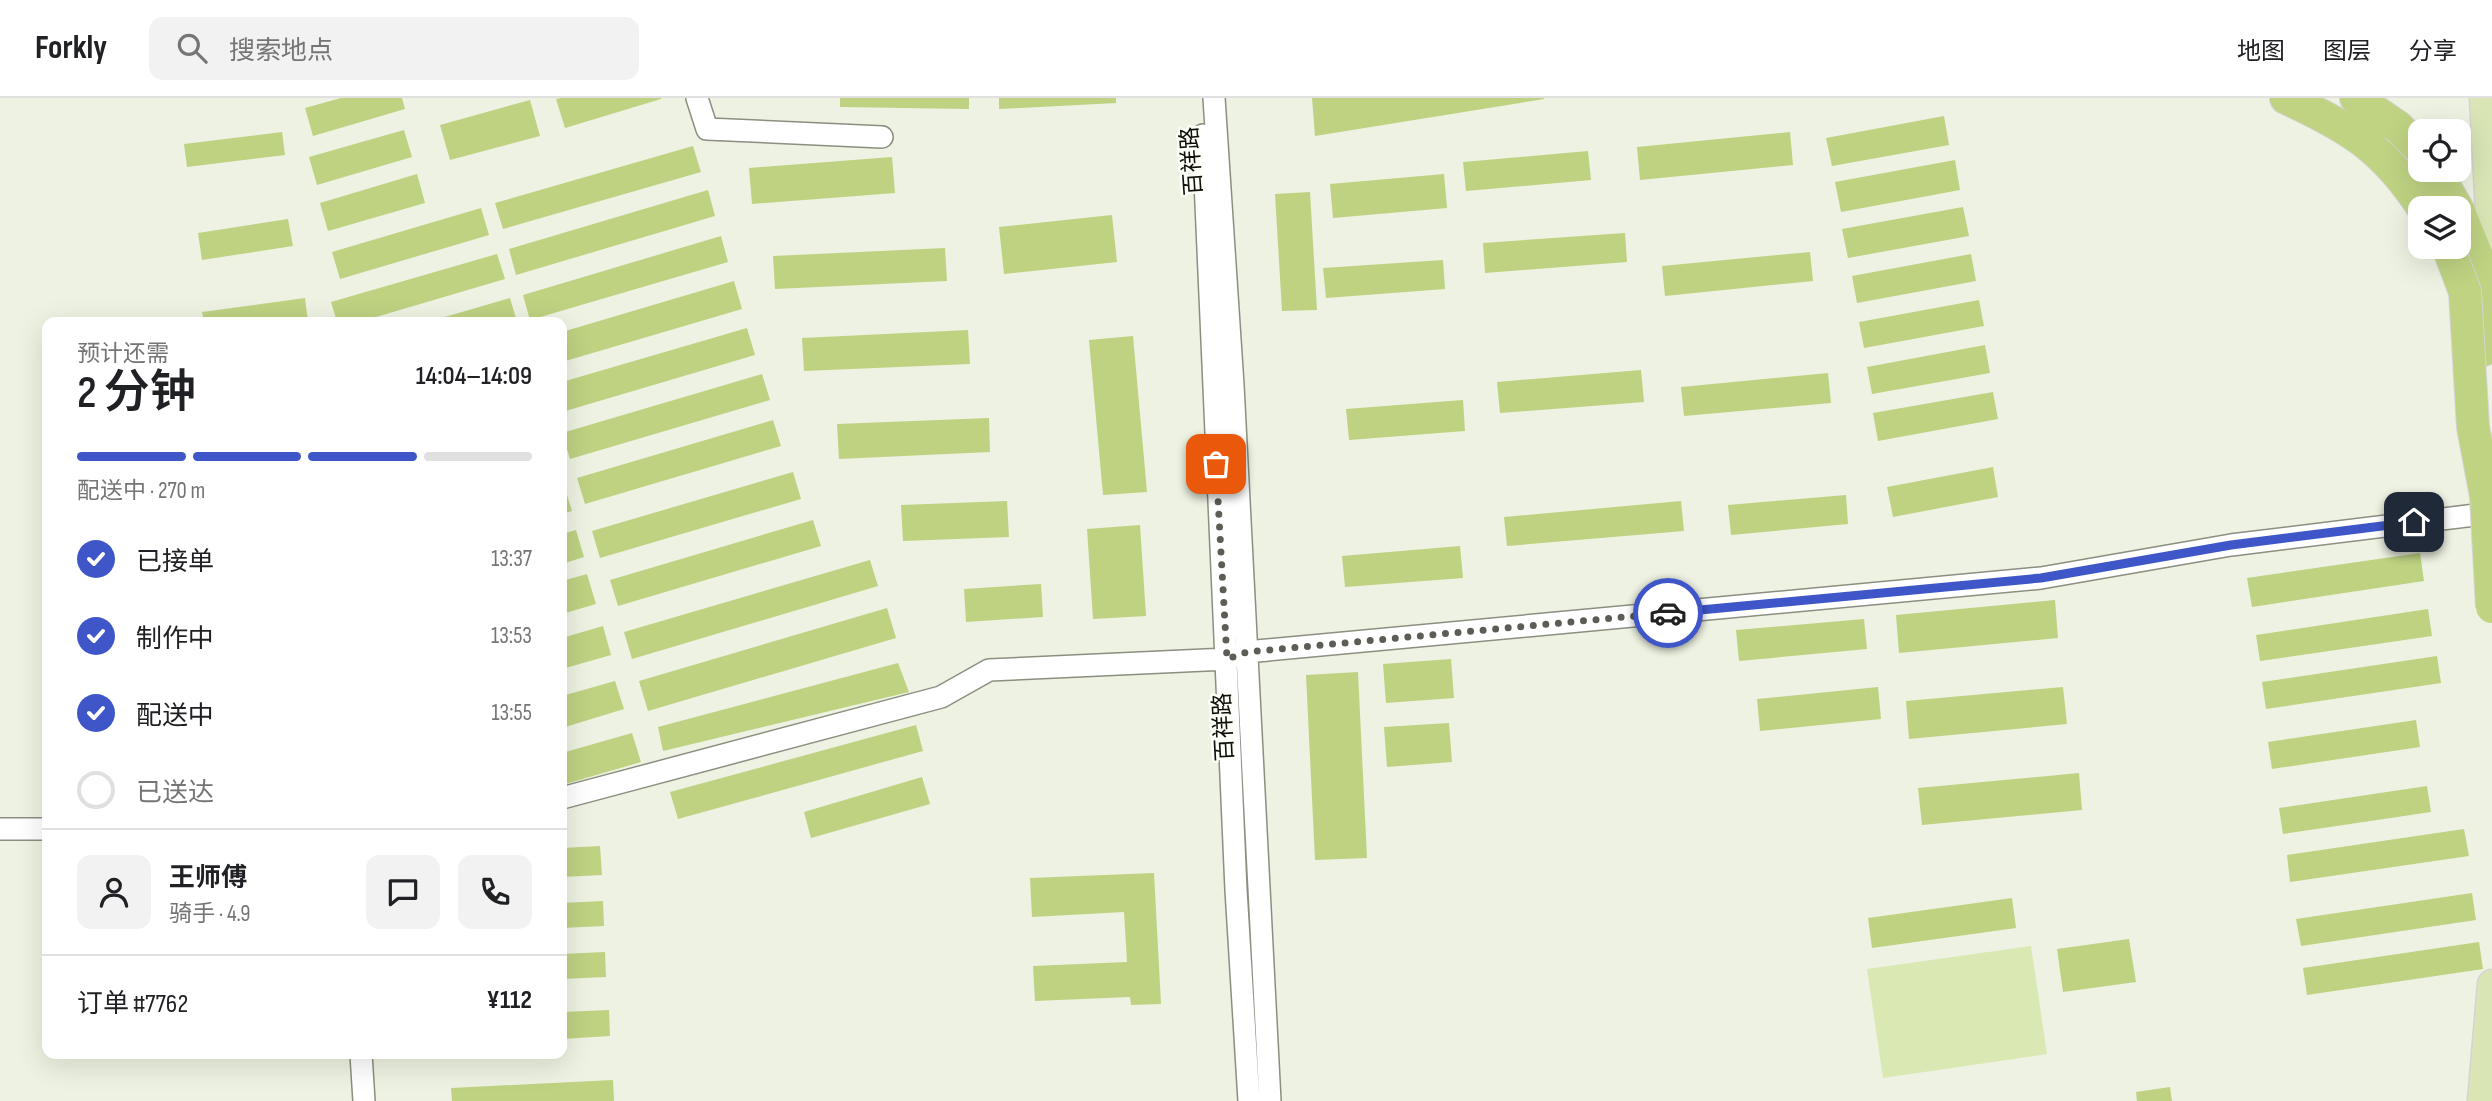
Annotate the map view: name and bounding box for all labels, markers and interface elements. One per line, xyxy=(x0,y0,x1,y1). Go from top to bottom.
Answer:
search box xyxy=(149,17,639,80)
text: Forkly xyxy=(35,28,107,68)
icon: search xyxy=(173,29,211,67)
text: 搜索地点 xyxy=(229,36,333,67)
text: 地图 xyxy=(2237,37,2285,66)
text: 图层 xyxy=(2323,37,2371,66)
text: 分享 xyxy=(2409,37,2457,66)
map controls xyxy=(2408,119,2471,259)
button: locate xyxy=(2408,119,2471,182)
street label: 百祥路 xyxy=(1176,126,1208,196)
button: layers xyxy=(2408,196,2471,259)
text: 预计还需 xyxy=(77,340,169,368)
text: 14:04–14:09 xyxy=(416,361,532,392)
text: 2 分钟 xyxy=(77,366,196,421)
pin xyxy=(1186,434,1246,494)
icon: bag xyxy=(1197,445,1235,483)
text: 配送中 · 270 m xyxy=(77,477,205,505)
pin xyxy=(2384,492,2444,552)
icon: home xyxy=(2395,503,2433,541)
icon: check xyxy=(77,540,115,578)
text: 13:37 xyxy=(491,545,532,573)
text: 已接单 xyxy=(136,547,214,578)
courier xyxy=(1633,578,1703,648)
icon: car xyxy=(1649,594,1687,632)
icon: check xyxy=(77,617,115,655)
text: 13:53 xyxy=(491,622,532,650)
text: 制作中 xyxy=(136,624,214,655)
street label: 百祥路 xyxy=(1208,692,1240,762)
icon: check xyxy=(77,694,115,732)
text: 13:55 xyxy=(492,699,532,727)
text: 配送中 xyxy=(136,701,214,732)
text: 已送达 xyxy=(136,778,214,809)
button: person xyxy=(77,855,151,929)
button: chat xyxy=(366,855,440,929)
button: phone xyxy=(458,855,532,929)
text: 王师傅 xyxy=(169,863,247,894)
text: 骑手 · 4.9 xyxy=(169,900,251,928)
text: ¥112 xyxy=(487,985,532,1016)
text: 订单 #7762 xyxy=(77,989,188,1020)

